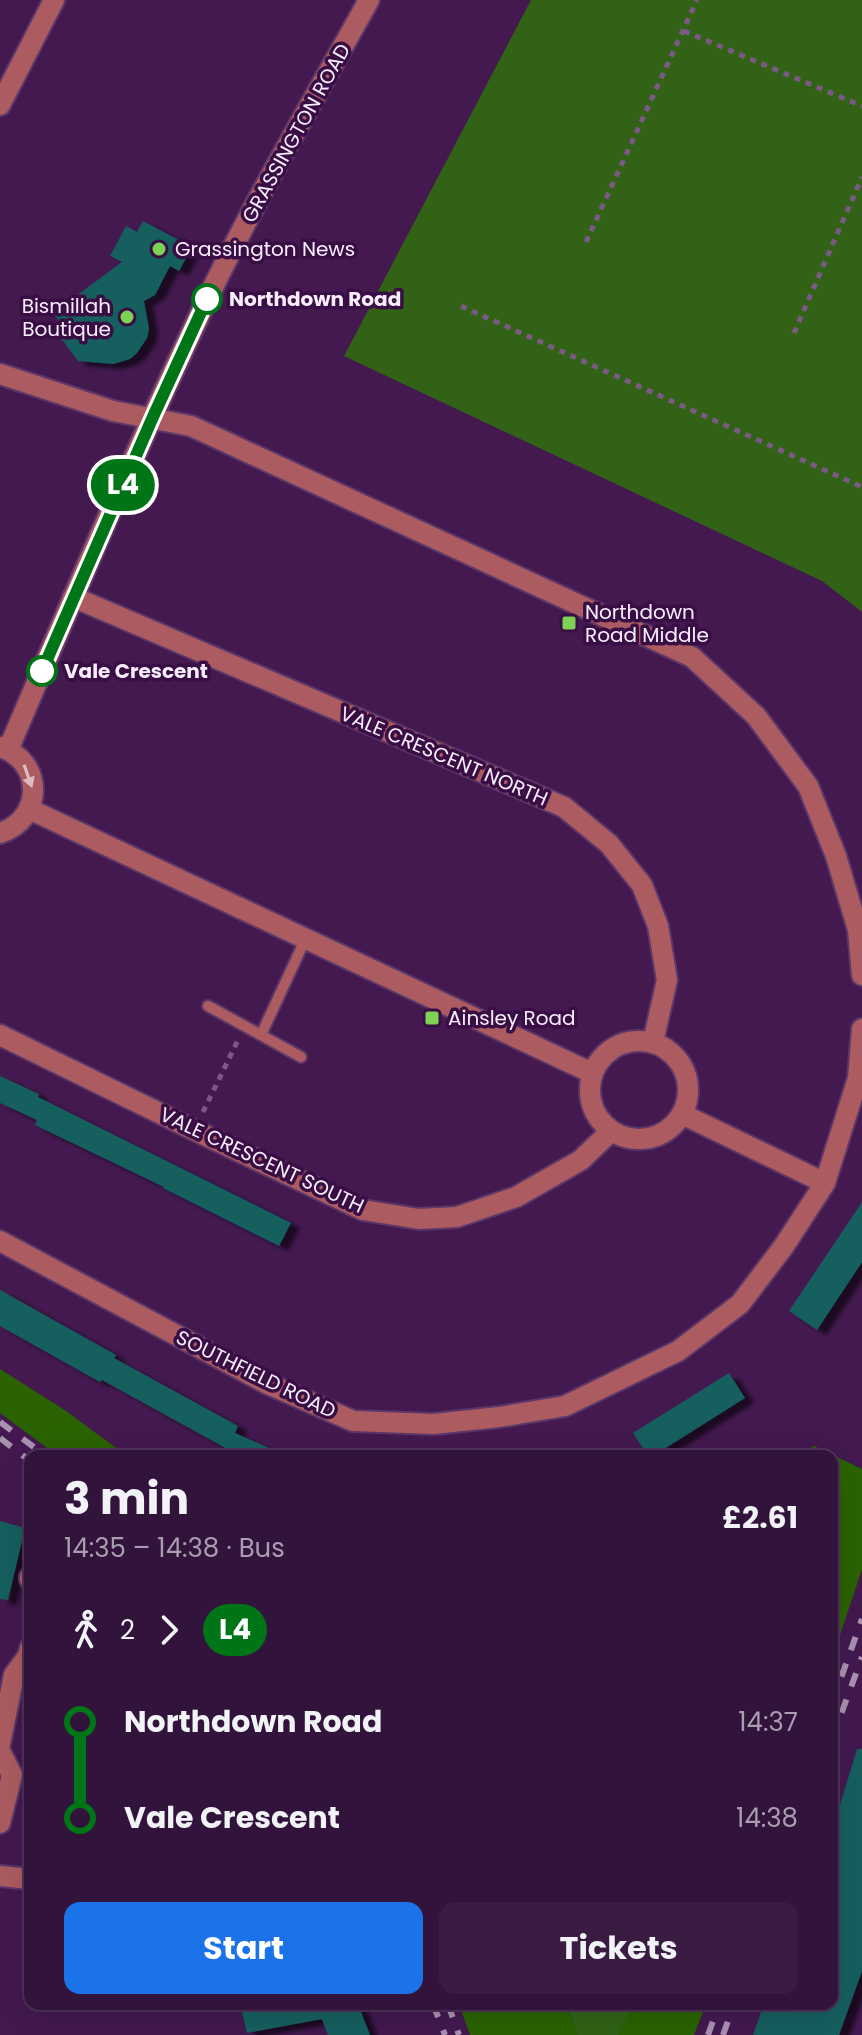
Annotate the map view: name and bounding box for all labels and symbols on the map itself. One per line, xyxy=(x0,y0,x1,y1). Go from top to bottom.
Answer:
street label: GRASSINGTON ROAD xyxy=(235,38,357,228)
place label: Grassington News xyxy=(175,235,355,263)
marker: Grassington News xyxy=(150,240,168,258)
marker: Northdown Road xyxy=(192,284,222,314)
place label: Northdown Road xyxy=(229,285,401,313)
place label: Bismillah Boutique xyxy=(22,292,111,343)
marker: Bismillah Boutique xyxy=(118,308,136,326)
line badge: L4 xyxy=(87,459,159,511)
place label: Northdown Road Middle xyxy=(585,598,709,649)
marker: Northdown Road Middle xyxy=(560,614,578,632)
marker: Vale Crescent xyxy=(27,656,57,686)
place label: Vale Crescent xyxy=(64,657,208,685)
street label: VALE CRESCENT NORTH xyxy=(336,699,552,813)
one-way arrow xyxy=(23,764,35,788)
place label: Ainsley Road xyxy=(448,1004,576,1032)
marker: Ainsley Road xyxy=(423,1009,441,1027)
street label: VALE CRESCENT SOUTH xyxy=(155,1100,369,1220)
street label: SOUTHFIELD ROAD xyxy=(171,1323,341,1425)

